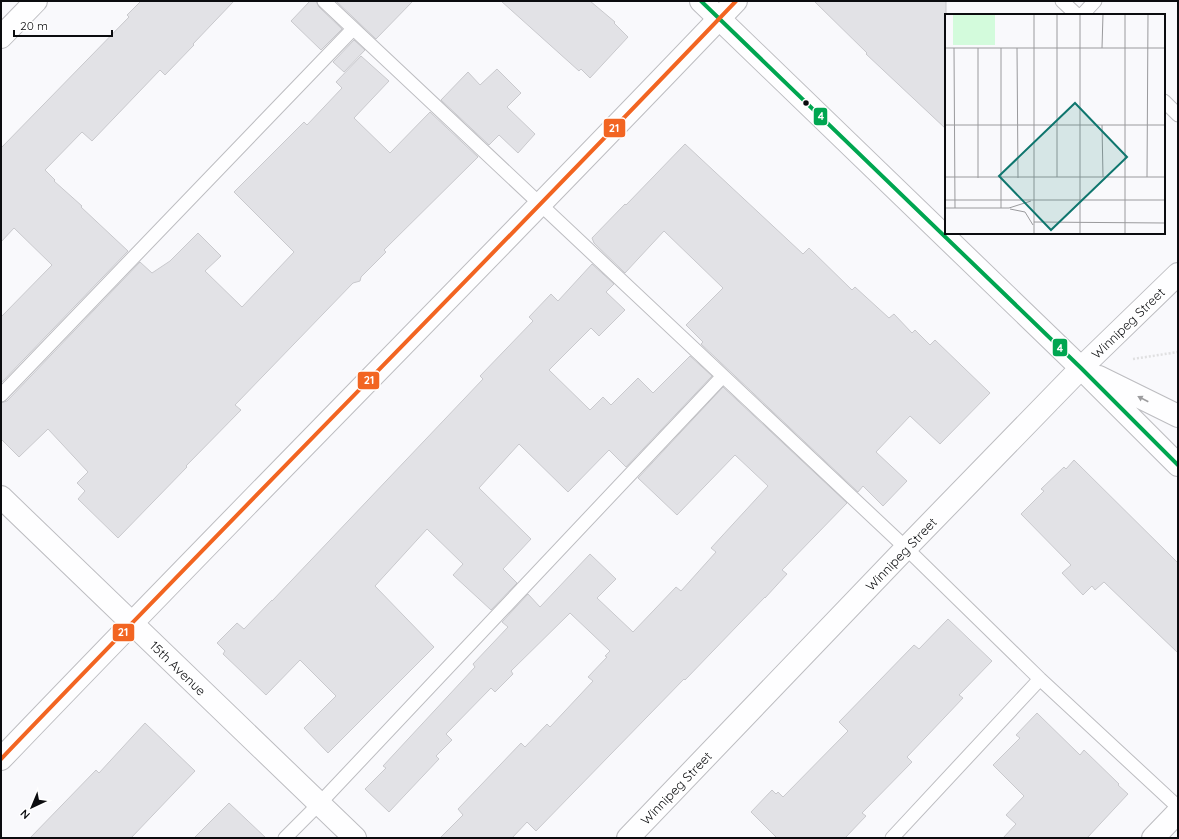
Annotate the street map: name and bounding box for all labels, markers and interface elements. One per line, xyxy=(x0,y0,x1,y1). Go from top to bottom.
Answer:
scale bar xyxy=(14,12,112,38)
inset map xyxy=(945,14,1165,234)
text: 20 m xyxy=(20,18,48,33)
unlabelled marker xyxy=(801,98,811,108)
line badge: 4 xyxy=(813,107,828,126)
text: 4 xyxy=(818,109,825,123)
line badge: 21 xyxy=(603,118,626,138)
text: 21 xyxy=(609,121,619,135)
street label: Winnipeg Street xyxy=(1088,284,1168,362)
line badge: 4 xyxy=(1052,338,1068,357)
text: 4 xyxy=(1057,341,1064,355)
line badge: 21 xyxy=(357,371,380,390)
text: 21 xyxy=(364,373,374,387)
one-way arrow xyxy=(1137,396,1149,402)
street label: Winnipeg Street xyxy=(862,514,940,594)
line badge: 21 xyxy=(112,623,135,642)
text: 21 xyxy=(118,625,128,639)
street label: 15th Avenue xyxy=(147,637,209,699)
street label: Winnipeg Street xyxy=(637,748,715,828)
north arrow xyxy=(12,787,52,827)
text: N xyxy=(17,806,33,822)

